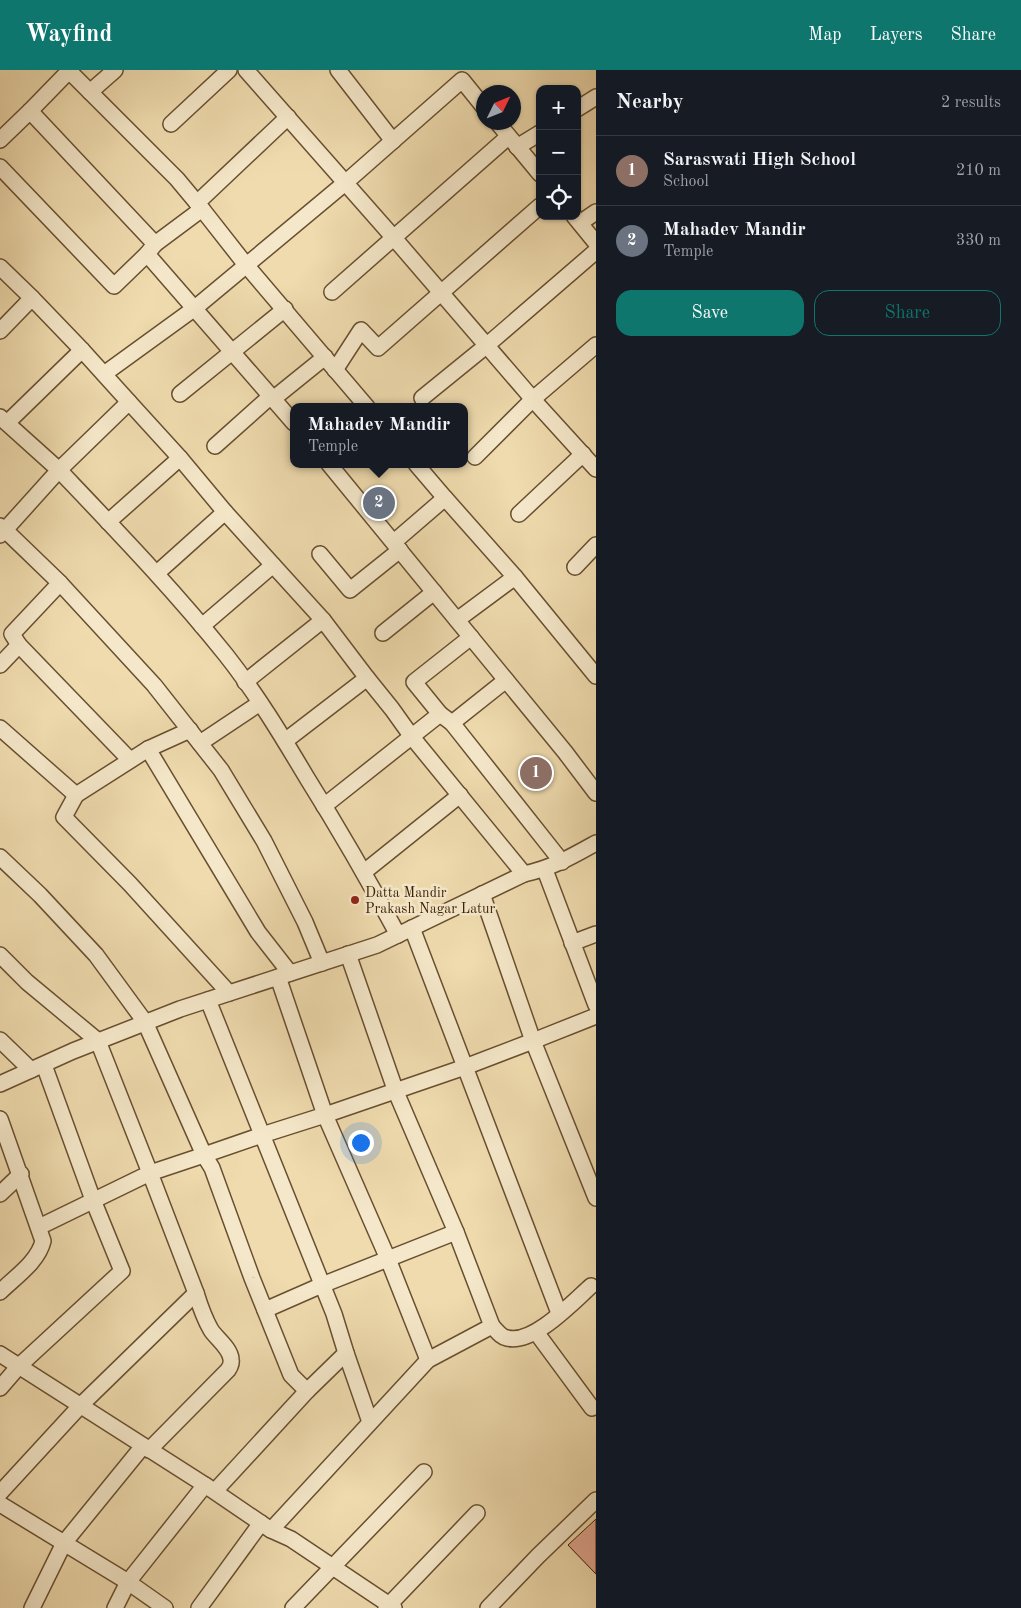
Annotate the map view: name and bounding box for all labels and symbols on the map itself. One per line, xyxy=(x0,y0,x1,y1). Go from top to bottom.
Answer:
north arrow xyxy=(476,85,521,130)
pin: 2 xyxy=(363,484,395,522)
pin: 1 xyxy=(520,754,552,792)
place label: Datta Mandir Prakash Nagar Latur xyxy=(365,886,495,916)
marker: Datta Mandir Prakash Nagar Latur xyxy=(349,894,361,906)
your location xyxy=(348,1130,374,1156)

